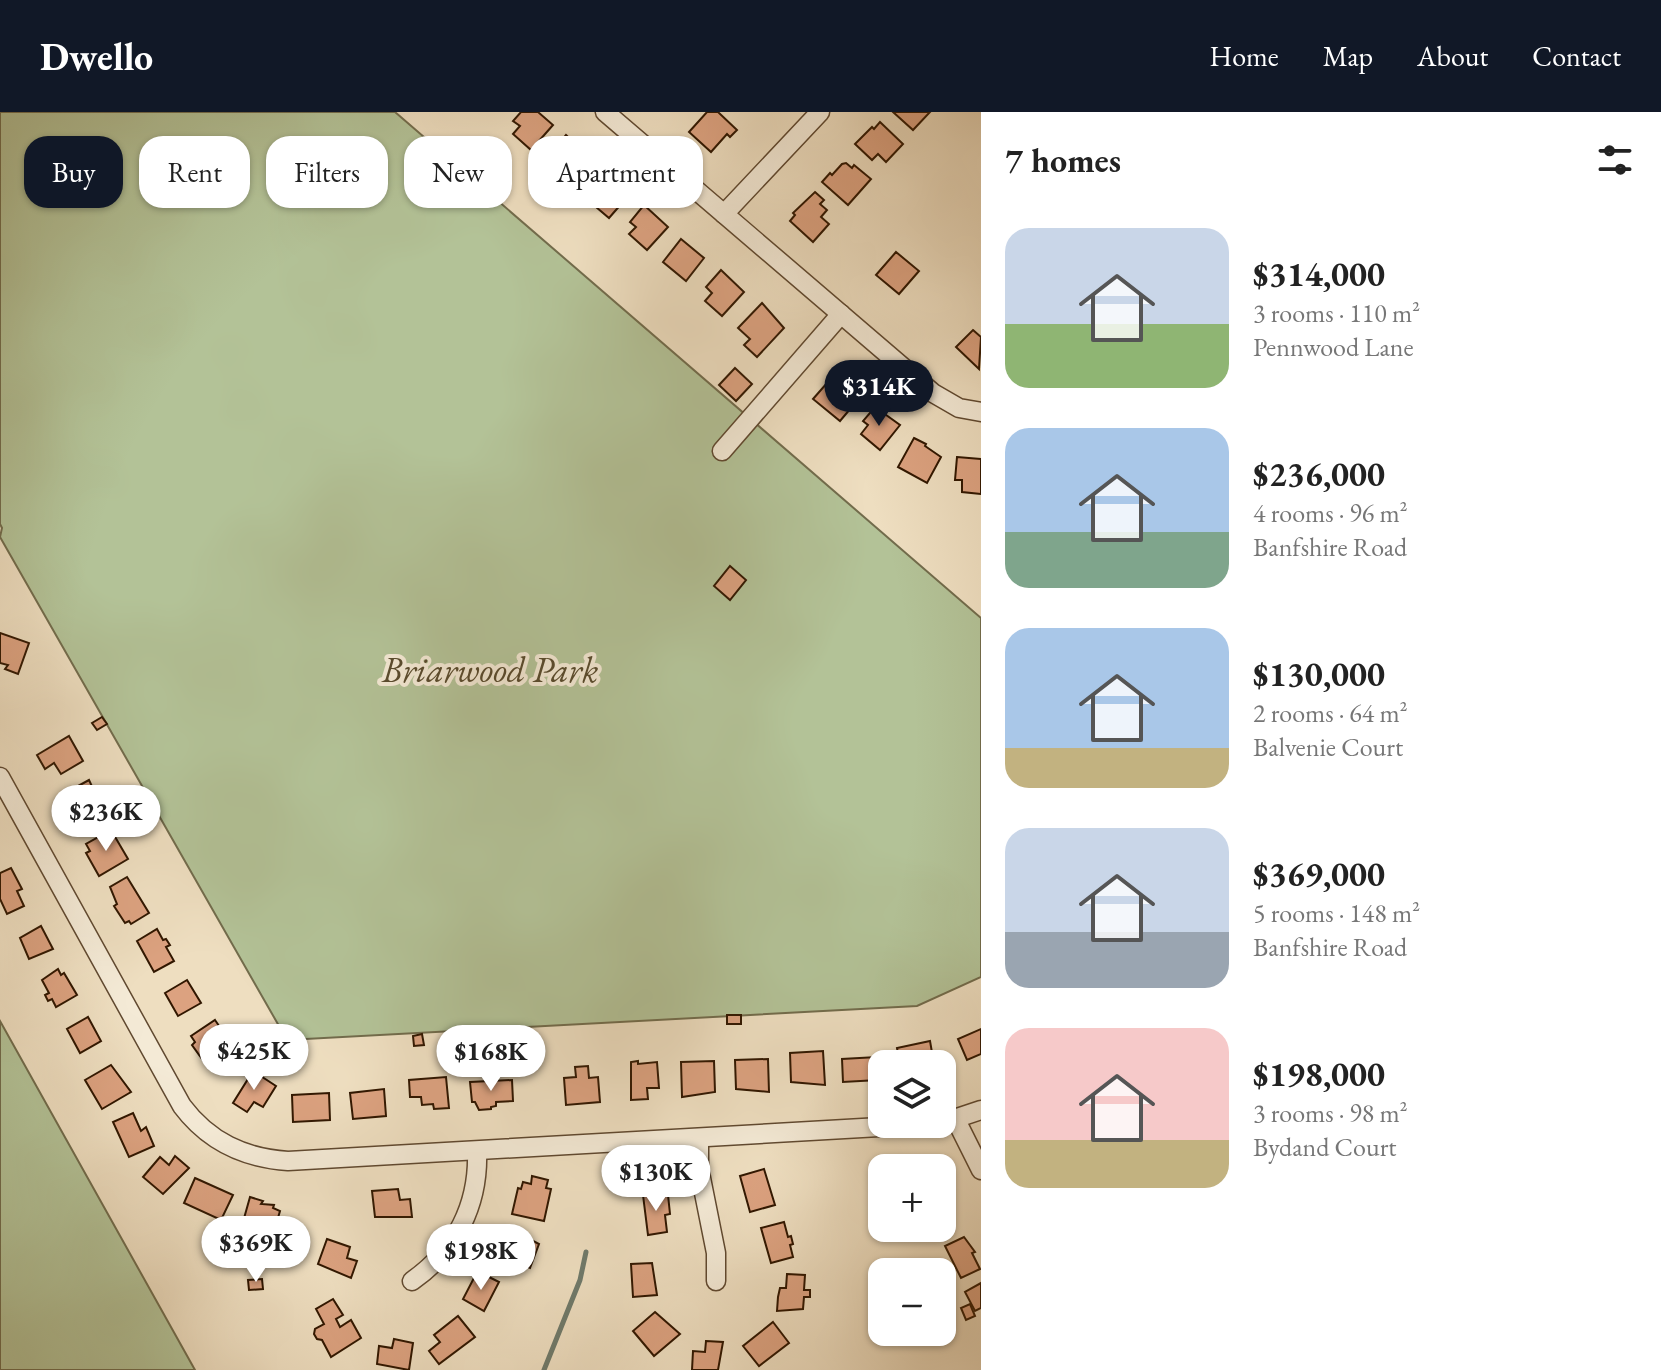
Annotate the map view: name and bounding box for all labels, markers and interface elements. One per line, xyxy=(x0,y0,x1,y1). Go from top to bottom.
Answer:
text: Dwello xyxy=(40,32,153,81)
text: Home xyxy=(1209,38,1279,74)
text: Map xyxy=(1323,38,1373,74)
text: About xyxy=(1417,38,1488,74)
text: Contact xyxy=(1532,38,1621,74)
chip: Buy xyxy=(24,136,123,208)
chip: Rent xyxy=(139,136,250,208)
chip: Filters xyxy=(266,136,388,208)
chip: New xyxy=(404,136,512,208)
chip: Apartment xyxy=(528,136,703,208)
text: 7 homes xyxy=(1005,138,1121,182)
icon: filters xyxy=(1593,138,1637,182)
text: $314,000 xyxy=(1253,252,1385,296)
icon: home xyxy=(1069,260,1165,356)
text: 3 rooms · 110 m² xyxy=(1253,296,1420,330)
text: Pennwood Lane xyxy=(1253,330,1414,364)
pin: $314K xyxy=(823,360,935,428)
text: $314K xyxy=(842,369,916,403)
text: $236,000 xyxy=(1253,452,1385,496)
icon: home xyxy=(1069,460,1165,556)
text: 4 rooms · 96 m² xyxy=(1253,496,1408,530)
text: Banfshire Road xyxy=(1253,530,1407,564)
park label: Briarwood Park xyxy=(381,646,598,693)
text: $130,000 xyxy=(1253,652,1385,696)
icon: home xyxy=(1069,660,1165,756)
text: 2 rooms · 64 m² xyxy=(1253,696,1408,730)
text: Balvenie Court xyxy=(1253,730,1403,764)
pin: $236K xyxy=(50,785,162,853)
text: $236K xyxy=(69,794,143,828)
text: $369,000 xyxy=(1253,852,1385,896)
icon: home xyxy=(1069,860,1165,956)
text: 5 rooms · 148 m² xyxy=(1253,896,1420,930)
text: Banfshire Road xyxy=(1253,930,1407,964)
pin: $425K xyxy=(198,1024,310,1092)
pin: $168K xyxy=(435,1025,547,1093)
text: $425K xyxy=(217,1033,291,1067)
text: $168K xyxy=(454,1034,528,1068)
map controls xyxy=(868,1050,956,1346)
button: layers xyxy=(868,1050,956,1138)
text: $198,000 xyxy=(1253,1052,1385,1096)
icon: home xyxy=(1069,1060,1165,1156)
text: 3 rooms · 98 m² xyxy=(1253,1096,1408,1130)
text: Bydand Court xyxy=(1253,1130,1397,1164)
pin: $130K xyxy=(600,1145,712,1213)
text: $130K xyxy=(619,1154,693,1188)
button: + xyxy=(868,1154,956,1242)
pin: $369K xyxy=(200,1216,312,1284)
pin: $198K xyxy=(425,1224,537,1292)
text: $369K xyxy=(219,1225,293,1259)
text: $198K xyxy=(444,1233,518,1267)
button: − xyxy=(868,1258,956,1346)

